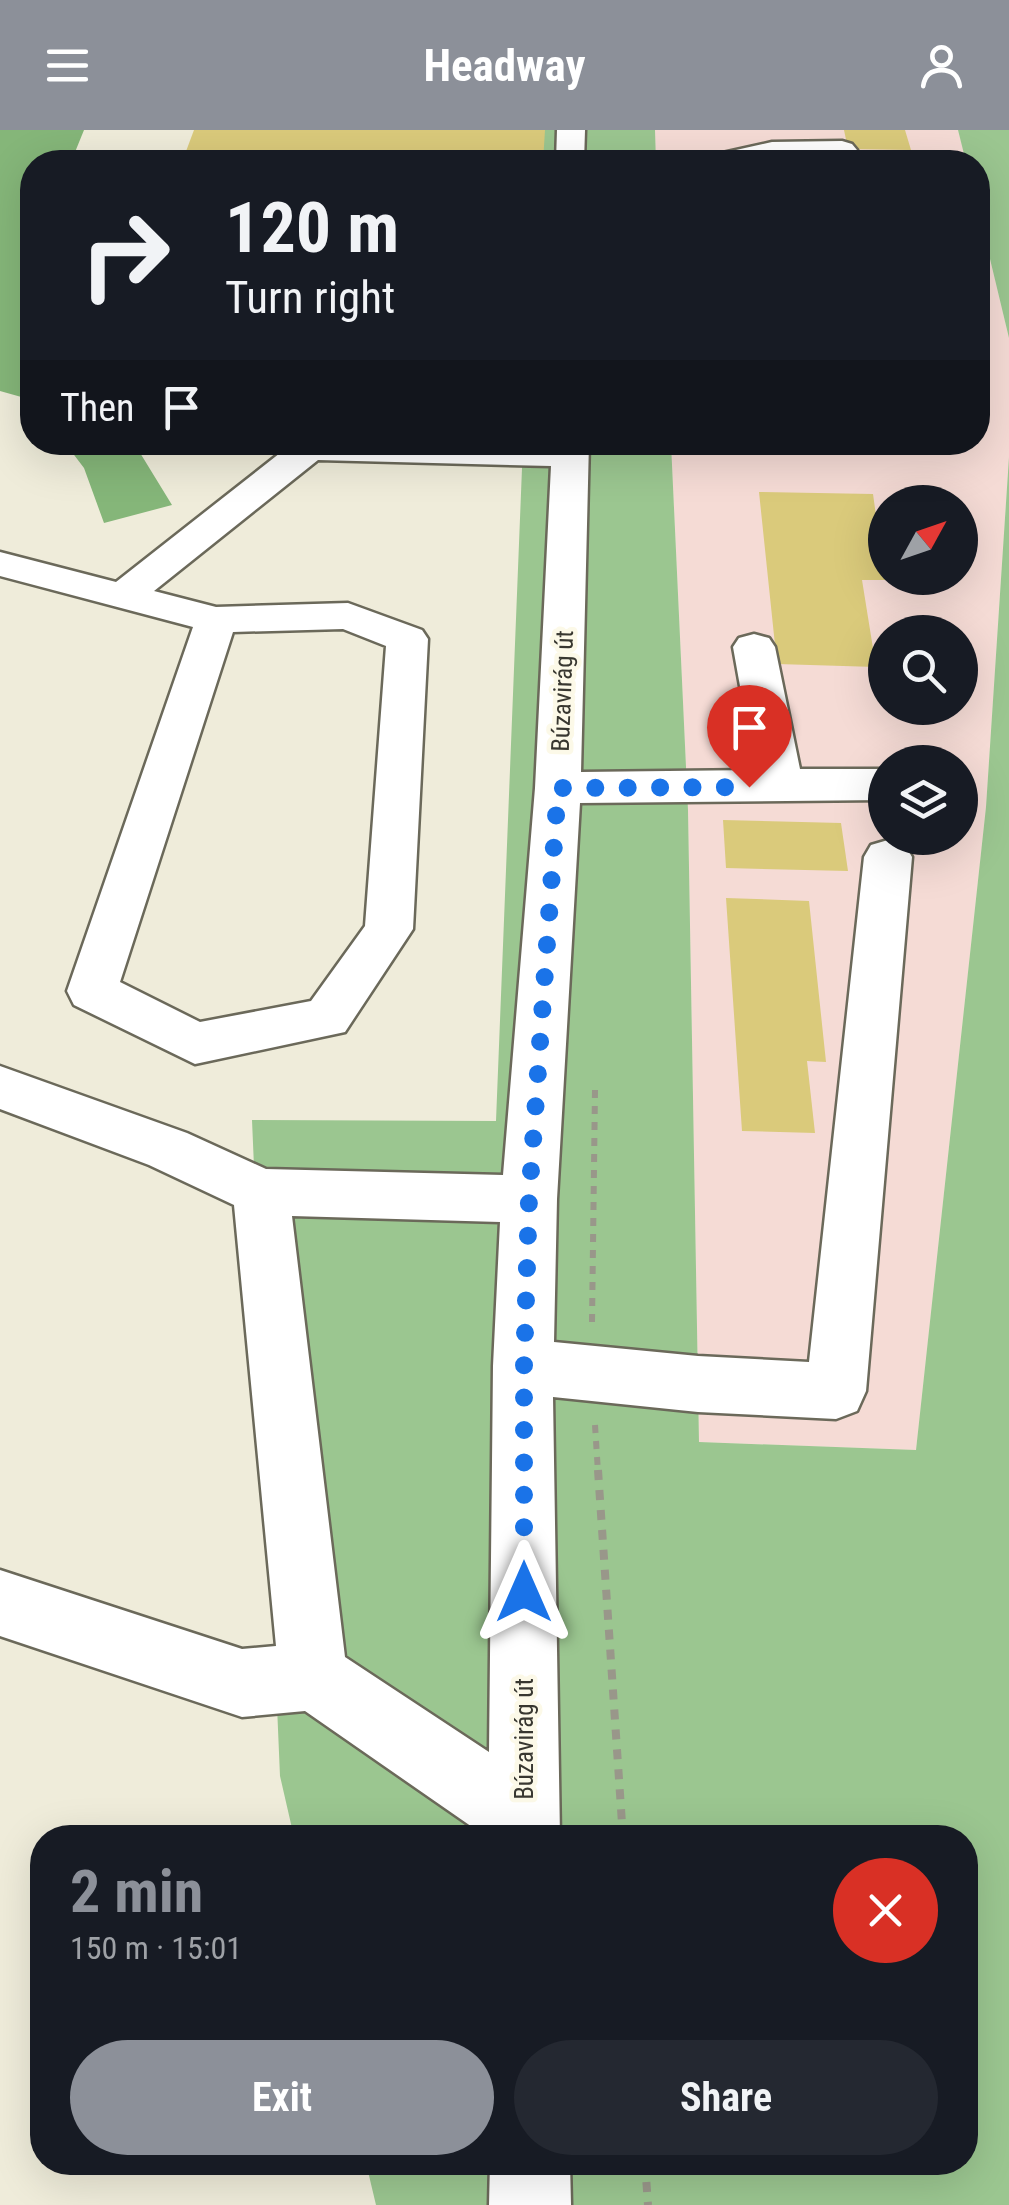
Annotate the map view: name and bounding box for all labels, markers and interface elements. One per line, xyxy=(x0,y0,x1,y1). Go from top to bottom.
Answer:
icon: menu xyxy=(40,38,95,93)
icon: person xyxy=(914,38,969,93)
text: Headway xyxy=(423,39,586,92)
text: 120 m xyxy=(225,187,399,269)
icon: right xyxy=(60,190,190,320)
text: Turn right xyxy=(225,271,395,324)
icon: arrive xyxy=(154,380,209,435)
text: Then xyxy=(60,386,134,430)
north arrow xyxy=(868,485,978,595)
map controls xyxy=(868,485,978,855)
button: search xyxy=(868,615,978,725)
street label: Búzavirág út xyxy=(546,630,579,752)
pin xyxy=(707,685,792,788)
icon: arrive xyxy=(722,700,777,755)
button: layers xyxy=(868,745,978,855)
position arrow xyxy=(472,1540,576,1644)
street label: Búzavirág út xyxy=(510,1678,539,1800)
text: 2 min xyxy=(70,1856,203,1927)
button: close xyxy=(833,1858,938,1963)
text: 150 m · 15:01 xyxy=(70,1929,242,1967)
button: Exit xyxy=(70,2040,494,2155)
button: Share xyxy=(514,2040,938,2155)

